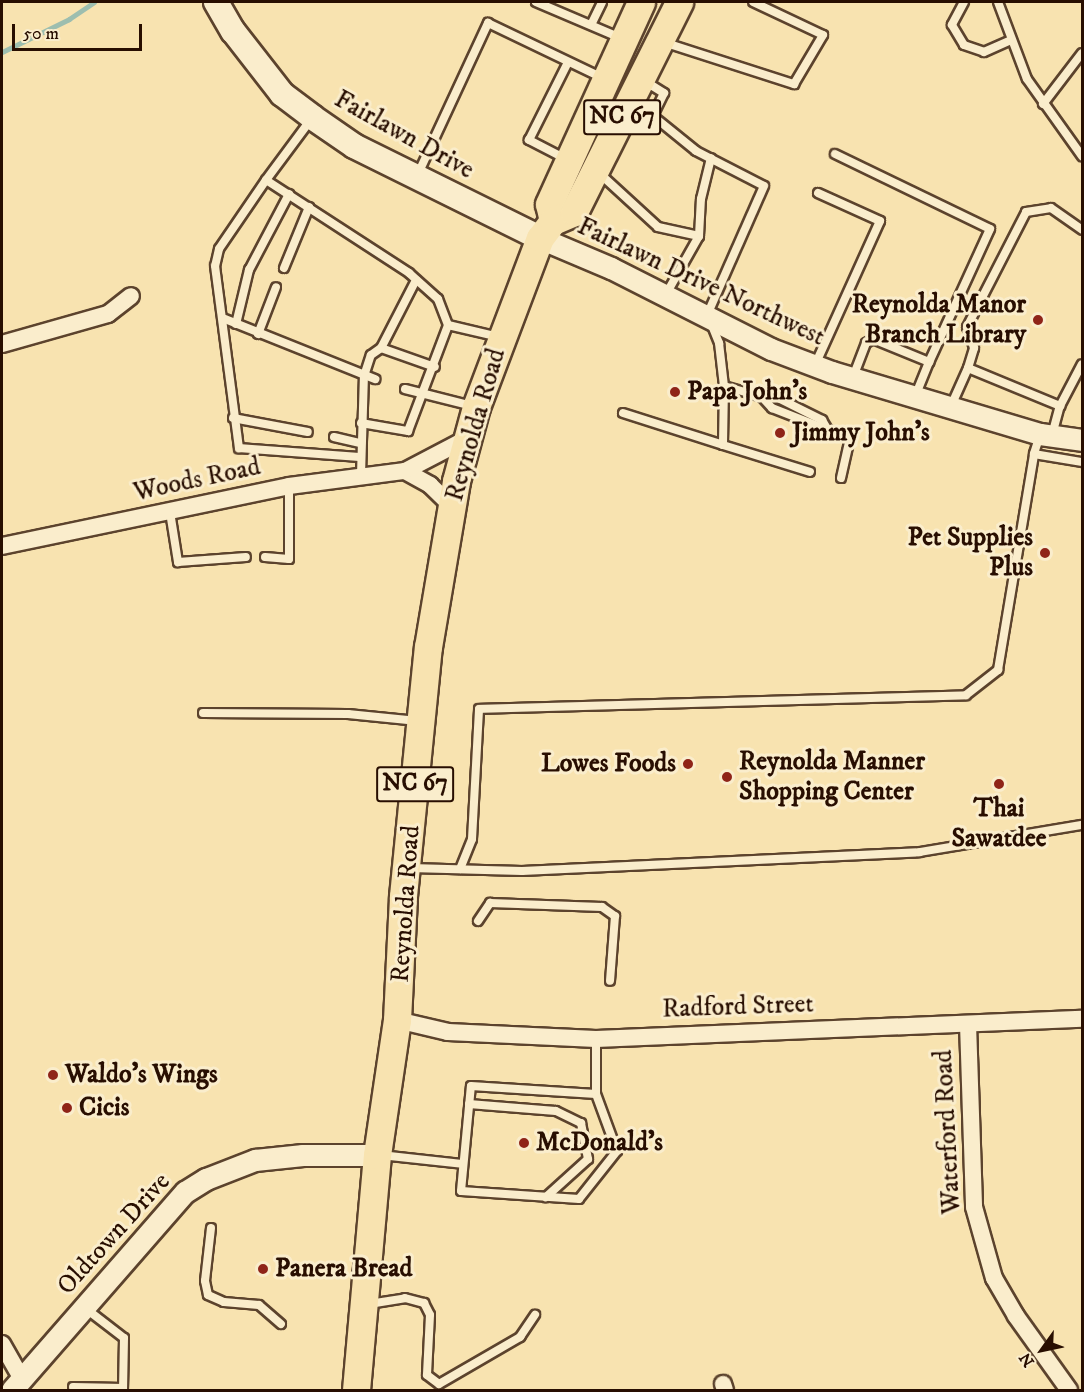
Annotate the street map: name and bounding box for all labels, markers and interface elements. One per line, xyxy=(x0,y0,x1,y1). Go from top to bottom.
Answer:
scale bar xyxy=(15,12,146,50)
text: 50 m xyxy=(23,23,59,45)
street label: Fairlawn Drive xyxy=(329,84,479,186)
road number: NC 67 xyxy=(583,96,661,138)
street label: Fairlawn Drive Northwest xyxy=(572,211,830,353)
place label: Reynolda Manor Branch Library xyxy=(852,289,1026,350)
marker: Reynolda Manor Branch Library xyxy=(1031,313,1045,327)
street label: Reynolda Road xyxy=(439,345,513,505)
place label: Papa John's xyxy=(687,376,807,408)
marker: Papa John's xyxy=(668,385,682,399)
place label: Jimmy John's xyxy=(792,417,930,449)
marker: Jimmy John's xyxy=(773,426,787,440)
street label: Woods Road xyxy=(131,451,263,509)
place label: Pet Supplies Plus xyxy=(907,522,1033,584)
marker: Pet Supplies Plus xyxy=(1038,546,1052,560)
place label: Reynolda Manner Shopping Center xyxy=(739,746,925,808)
place label: Lowes Foods xyxy=(541,748,676,780)
marker: Lowes Foods xyxy=(681,757,695,771)
road number: NC 67 xyxy=(376,763,454,805)
marker: Reynolda Manner Shopping Center xyxy=(720,770,734,784)
marker: Thai Sawatdee xyxy=(992,777,1006,791)
place label: Thai Sawatdee xyxy=(951,793,1047,855)
street label: Reynolda Road xyxy=(385,824,427,984)
street label: Radford Street xyxy=(662,989,814,1025)
street label: Waterford Road xyxy=(928,1049,968,1215)
place label: Waldo's Wings xyxy=(65,1059,218,1091)
marker: Waldo's Wings xyxy=(46,1068,60,1082)
place label: Cicis xyxy=(79,1092,129,1124)
marker: Cicis xyxy=(60,1101,74,1115)
place label: McDonald's xyxy=(536,1127,663,1159)
marker: McDonald's xyxy=(517,1136,531,1150)
street label: Oldtown Drive xyxy=(51,1166,177,1302)
place label: Panera Bread xyxy=(275,1253,412,1285)
marker: Panera Bread xyxy=(256,1262,270,1276)
north arrow xyxy=(1012,1320,1072,1380)
text: N xyxy=(1015,1349,1039,1371)

